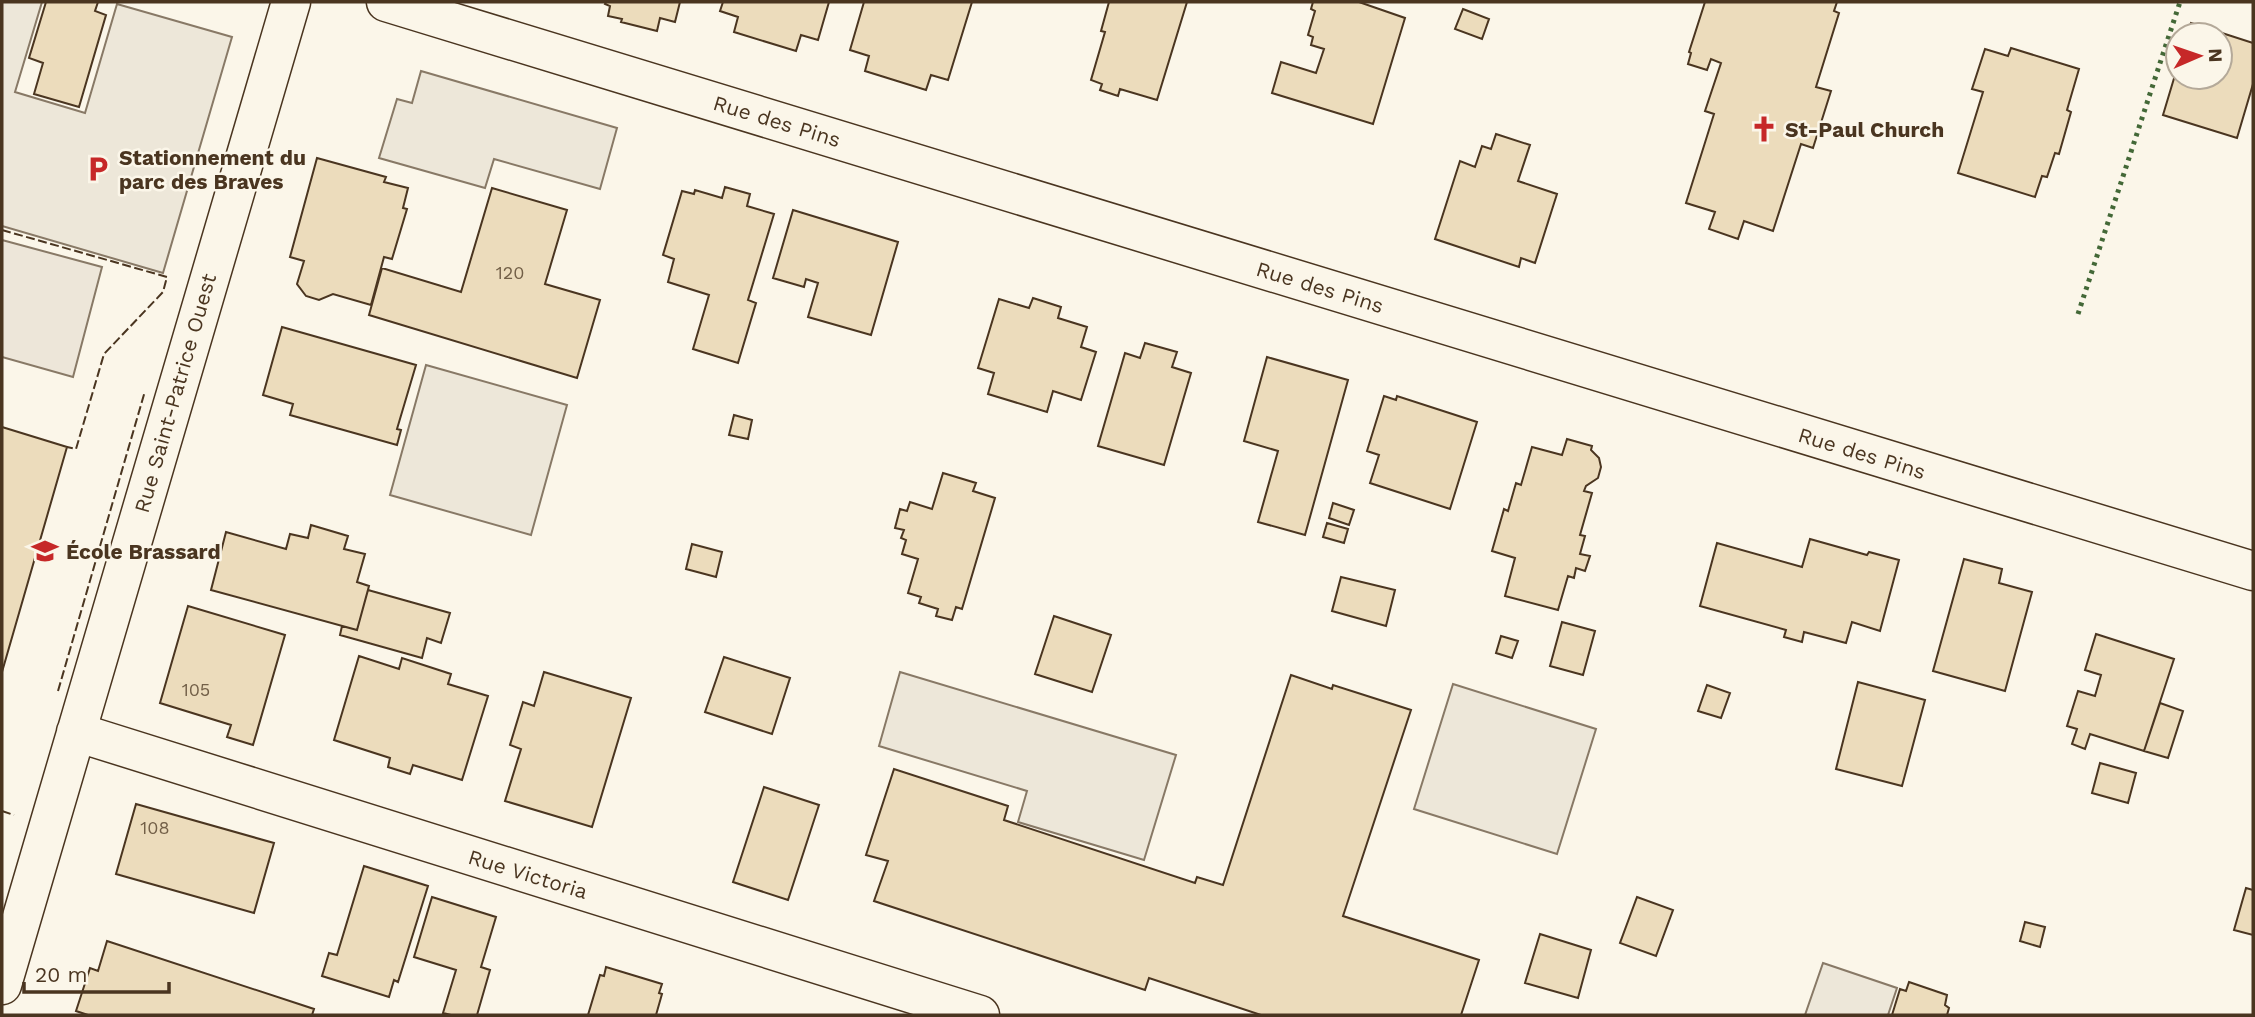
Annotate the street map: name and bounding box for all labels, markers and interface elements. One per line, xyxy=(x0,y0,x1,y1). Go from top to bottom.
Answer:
north arrow xyxy=(2164,21,2234,91)
text: N xyxy=(2204,48,2227,63)
street label: Rue des Pins xyxy=(710,90,844,152)
church icon: St-Paul Church xyxy=(1749,114,1779,144)
place label: St-Paul Church xyxy=(1785,117,1944,142)
place label: Stationnement du parc des Braves xyxy=(119,145,306,194)
parking icon: Stationnement du parc des Braves xyxy=(83,154,113,184)
street label: Rue des Pins xyxy=(1253,256,1387,318)
house number: 120 xyxy=(496,262,524,283)
street label: Rue Saint-Patrice Ouest xyxy=(129,270,221,516)
street label: Rue des Pins xyxy=(1795,422,1929,484)
school or university icon: École Brassard xyxy=(30,536,60,566)
place label: École Brassard xyxy=(66,539,221,564)
house number: 105 xyxy=(182,679,210,700)
house number: 108 xyxy=(140,817,170,838)
street label: Rue Victoria xyxy=(465,844,591,904)
scale bar xyxy=(24,950,170,994)
text: 20 m xyxy=(35,962,87,987)

